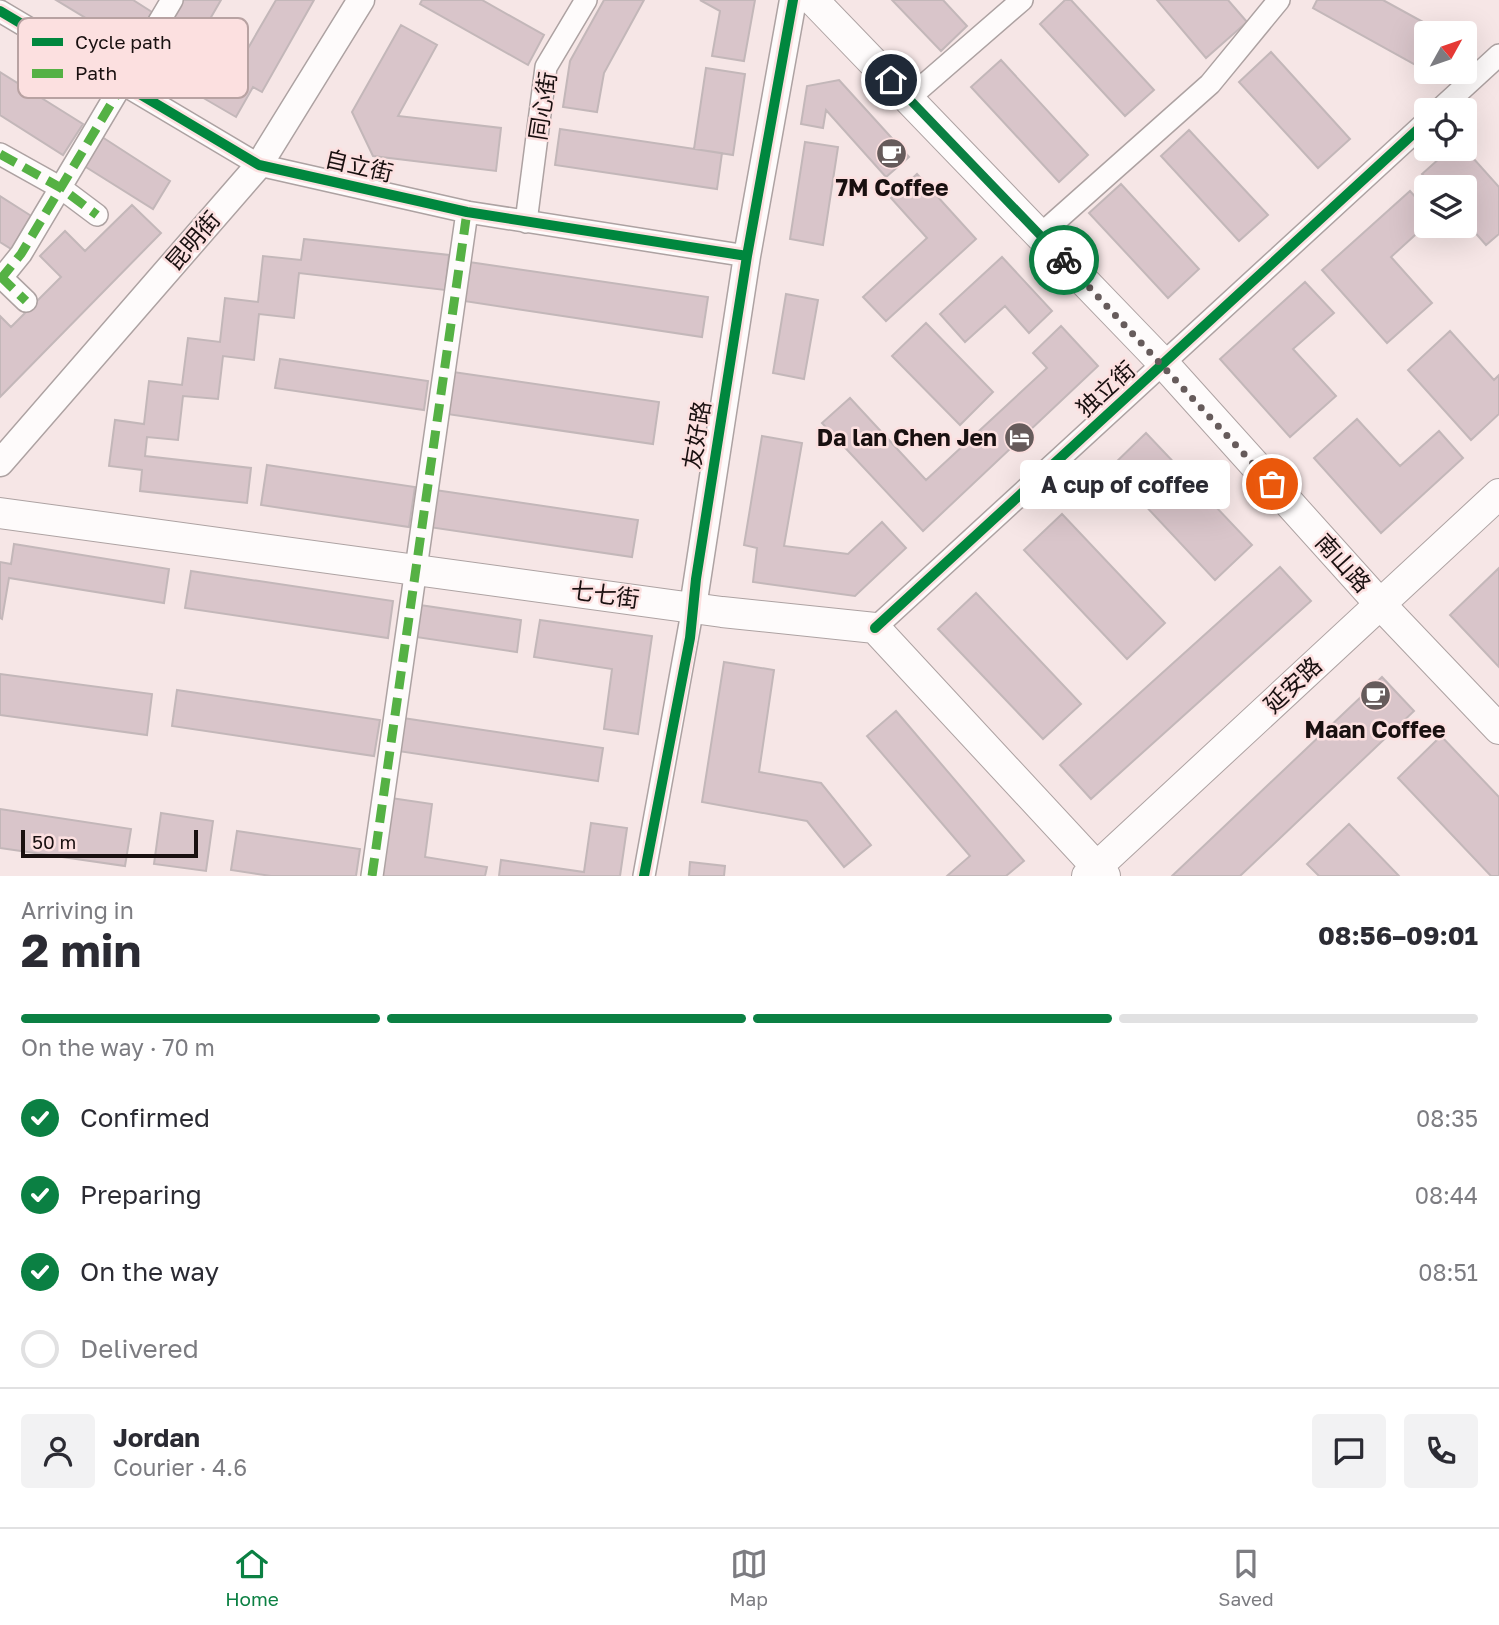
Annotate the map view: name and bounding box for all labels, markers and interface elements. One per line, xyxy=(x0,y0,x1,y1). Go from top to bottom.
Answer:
legend xyxy=(18,18,248,98)
north arrow xyxy=(1414,21,1477,84)
map controls xyxy=(1414,21,1477,238)
text: Cycle path xyxy=(75,30,172,53)
pin xyxy=(861,50,921,110)
text: Path xyxy=(75,61,117,84)
icon: home xyxy=(872,61,910,99)
street label: 同心街 xyxy=(523,70,561,142)
button: locate xyxy=(1414,98,1477,161)
cafe icon: 7M Coffee xyxy=(875,137,909,171)
street label: 自立街 xyxy=(322,144,396,186)
place label: 7M Coffee xyxy=(835,173,949,201)
button: layers xyxy=(1414,175,1477,238)
street label: 昆明街 xyxy=(159,205,225,276)
courier xyxy=(1029,225,1099,295)
icon: bike xyxy=(1045,241,1083,279)
street label: 独立街 xyxy=(1070,355,1140,422)
street label: 友好路 xyxy=(677,399,715,471)
hotel icon: Da lan Chen Jen xyxy=(1003,421,1037,455)
place label: Da lan Chen Jen xyxy=(817,423,997,451)
pin xyxy=(1242,454,1302,514)
callout: A cup of coffee xyxy=(1020,460,1230,508)
icon: bag xyxy=(1253,465,1291,503)
text: A cup of coffee xyxy=(1041,470,1209,498)
street label: 南山路 xyxy=(1310,527,1377,597)
street label: 七七街 xyxy=(569,575,641,613)
street label: 延安路 xyxy=(1258,651,1327,718)
cafe icon: Maan Coffee xyxy=(1358,679,1392,713)
place label: Maan Coffee xyxy=(1304,715,1446,743)
scale bar xyxy=(21,827,198,859)
text: 50 m xyxy=(32,830,76,853)
text: Arriving in xyxy=(21,896,134,924)
text: 08:56–09:01 xyxy=(1318,920,1478,951)
text: 2 min xyxy=(21,922,141,977)
text: On the way · 70 m xyxy=(21,1033,215,1061)
icon: check xyxy=(21,1099,59,1137)
text: Confirmed xyxy=(80,1102,210,1133)
text: 08:35 xyxy=(1416,1104,1478,1132)
icon: check xyxy=(21,1176,59,1214)
text: Preparing xyxy=(80,1179,202,1210)
text: 08:44 xyxy=(1415,1181,1478,1209)
icon: check xyxy=(21,1253,59,1291)
text: On the way xyxy=(80,1256,219,1287)
text: 08:51 xyxy=(1418,1258,1478,1286)
text: Delivered xyxy=(80,1333,199,1364)
button: person xyxy=(21,1414,95,1488)
button: chat xyxy=(1312,1414,1386,1488)
button: phone xyxy=(1404,1414,1478,1488)
text: Jordan xyxy=(113,1422,200,1453)
text: Courier · 4.6 xyxy=(113,1453,247,1481)
tab: Home xyxy=(225,1545,279,1610)
tab: Map xyxy=(729,1545,768,1610)
tab: Saved xyxy=(1218,1545,1274,1610)

